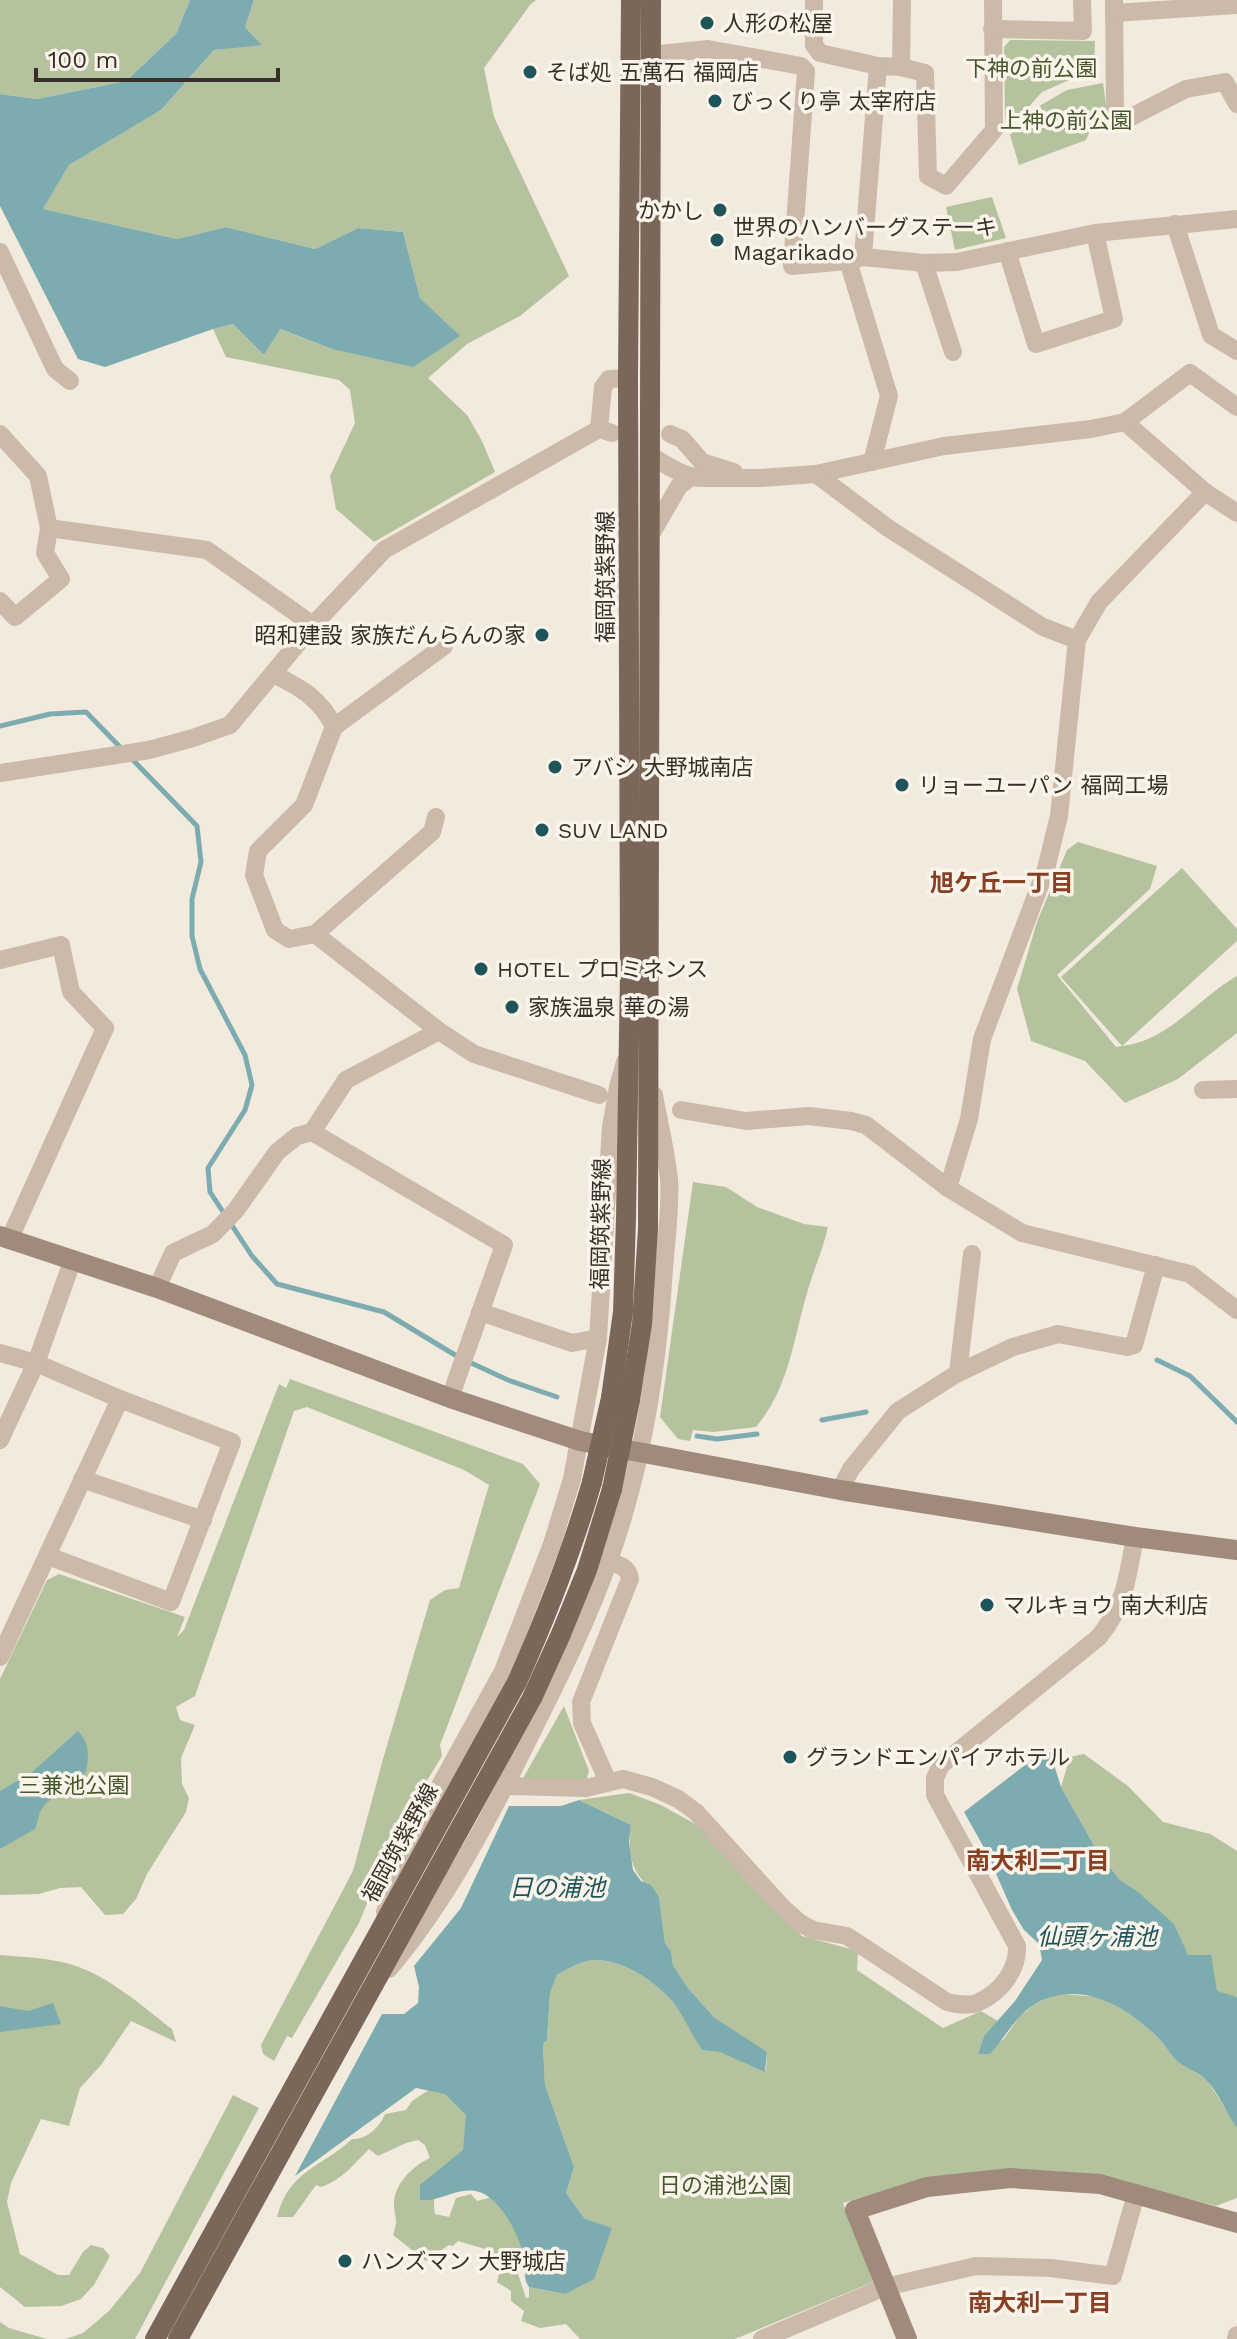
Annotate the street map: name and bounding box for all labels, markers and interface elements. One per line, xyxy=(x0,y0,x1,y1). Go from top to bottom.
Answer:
place label: 人形の松屋 xyxy=(723,11,833,36)
marker: 人形の松屋 xyxy=(698,14,716,32)
scale bar xyxy=(36,32,278,82)
text: 100 m xyxy=(48,46,118,74)
park label: 下神の前公園 xyxy=(965,56,1097,81)
place label: そば処 五萬石 福岡店 xyxy=(546,60,759,85)
marker: そば処 五萬石 福岡店 xyxy=(521,63,539,81)
place label: びっくり亭 太宰府店 xyxy=(731,89,937,114)
marker: びっくり亭 太宰府店 xyxy=(706,92,724,110)
park label: 上神の前公園 xyxy=(1000,108,1132,133)
place label: かかし xyxy=(638,198,704,223)
marker: かかし xyxy=(711,201,729,219)
place label: 世界のハンバーグステーキ Magarikado xyxy=(733,215,997,265)
marker: 世界のハンバーグステーキ Magarikado xyxy=(708,231,726,249)
street label: 福岡筑紫野線 xyxy=(593,511,618,643)
place label: 昭和建設 家族だんらんの家 xyxy=(254,623,526,648)
marker: 昭和建設 家族だんらんの家 xyxy=(533,626,551,644)
place label: アバシ 大野城南店 xyxy=(571,755,754,780)
marker: アバシ 大野城南店 xyxy=(546,758,564,776)
place label: リョーユーパン 福岡工場 xyxy=(918,773,1168,798)
marker: リョーユーパン 福岡工場 xyxy=(893,776,911,794)
place label: SUV LAND xyxy=(558,818,668,843)
marker: SUV LAND xyxy=(533,821,551,839)
district label: 旭ケ丘一丁目 xyxy=(930,869,1074,897)
place label: HOTEL プロミネンス xyxy=(497,957,708,982)
marker: HOTEL プロミネンス xyxy=(472,960,490,978)
place label: 家族温泉 華の湯 xyxy=(528,995,690,1020)
marker: 家族温泉 華の湯 xyxy=(503,998,521,1016)
street label: 福岡筑紫野線 xyxy=(587,1158,615,1290)
place label: マルキョウ 南大利店 xyxy=(1003,1593,1209,1618)
marker: マルキョウ 南大利店 xyxy=(978,1596,996,1614)
place label: グランドエンパイアホテル xyxy=(806,1745,1070,1770)
marker: グランドエンパイアホテル xyxy=(781,1748,799,1766)
park label: 三兼池公園 xyxy=(19,1773,129,1798)
street label: 福岡筑紫野線 xyxy=(357,1779,443,1907)
district label: 南大利二丁目 xyxy=(966,1847,1110,1875)
water label: 日の浦池 xyxy=(509,1874,607,1902)
water label: 仙頭ヶ浦池 xyxy=(1037,1923,1159,1951)
park label: 日の浦池公園 xyxy=(659,2173,791,2198)
place label: ハンズマン 大野城店 xyxy=(361,2249,566,2274)
marker: ハンズマン 大野城店 xyxy=(336,2252,354,2270)
district label: 南大利一丁目 xyxy=(968,2289,1112,2317)

